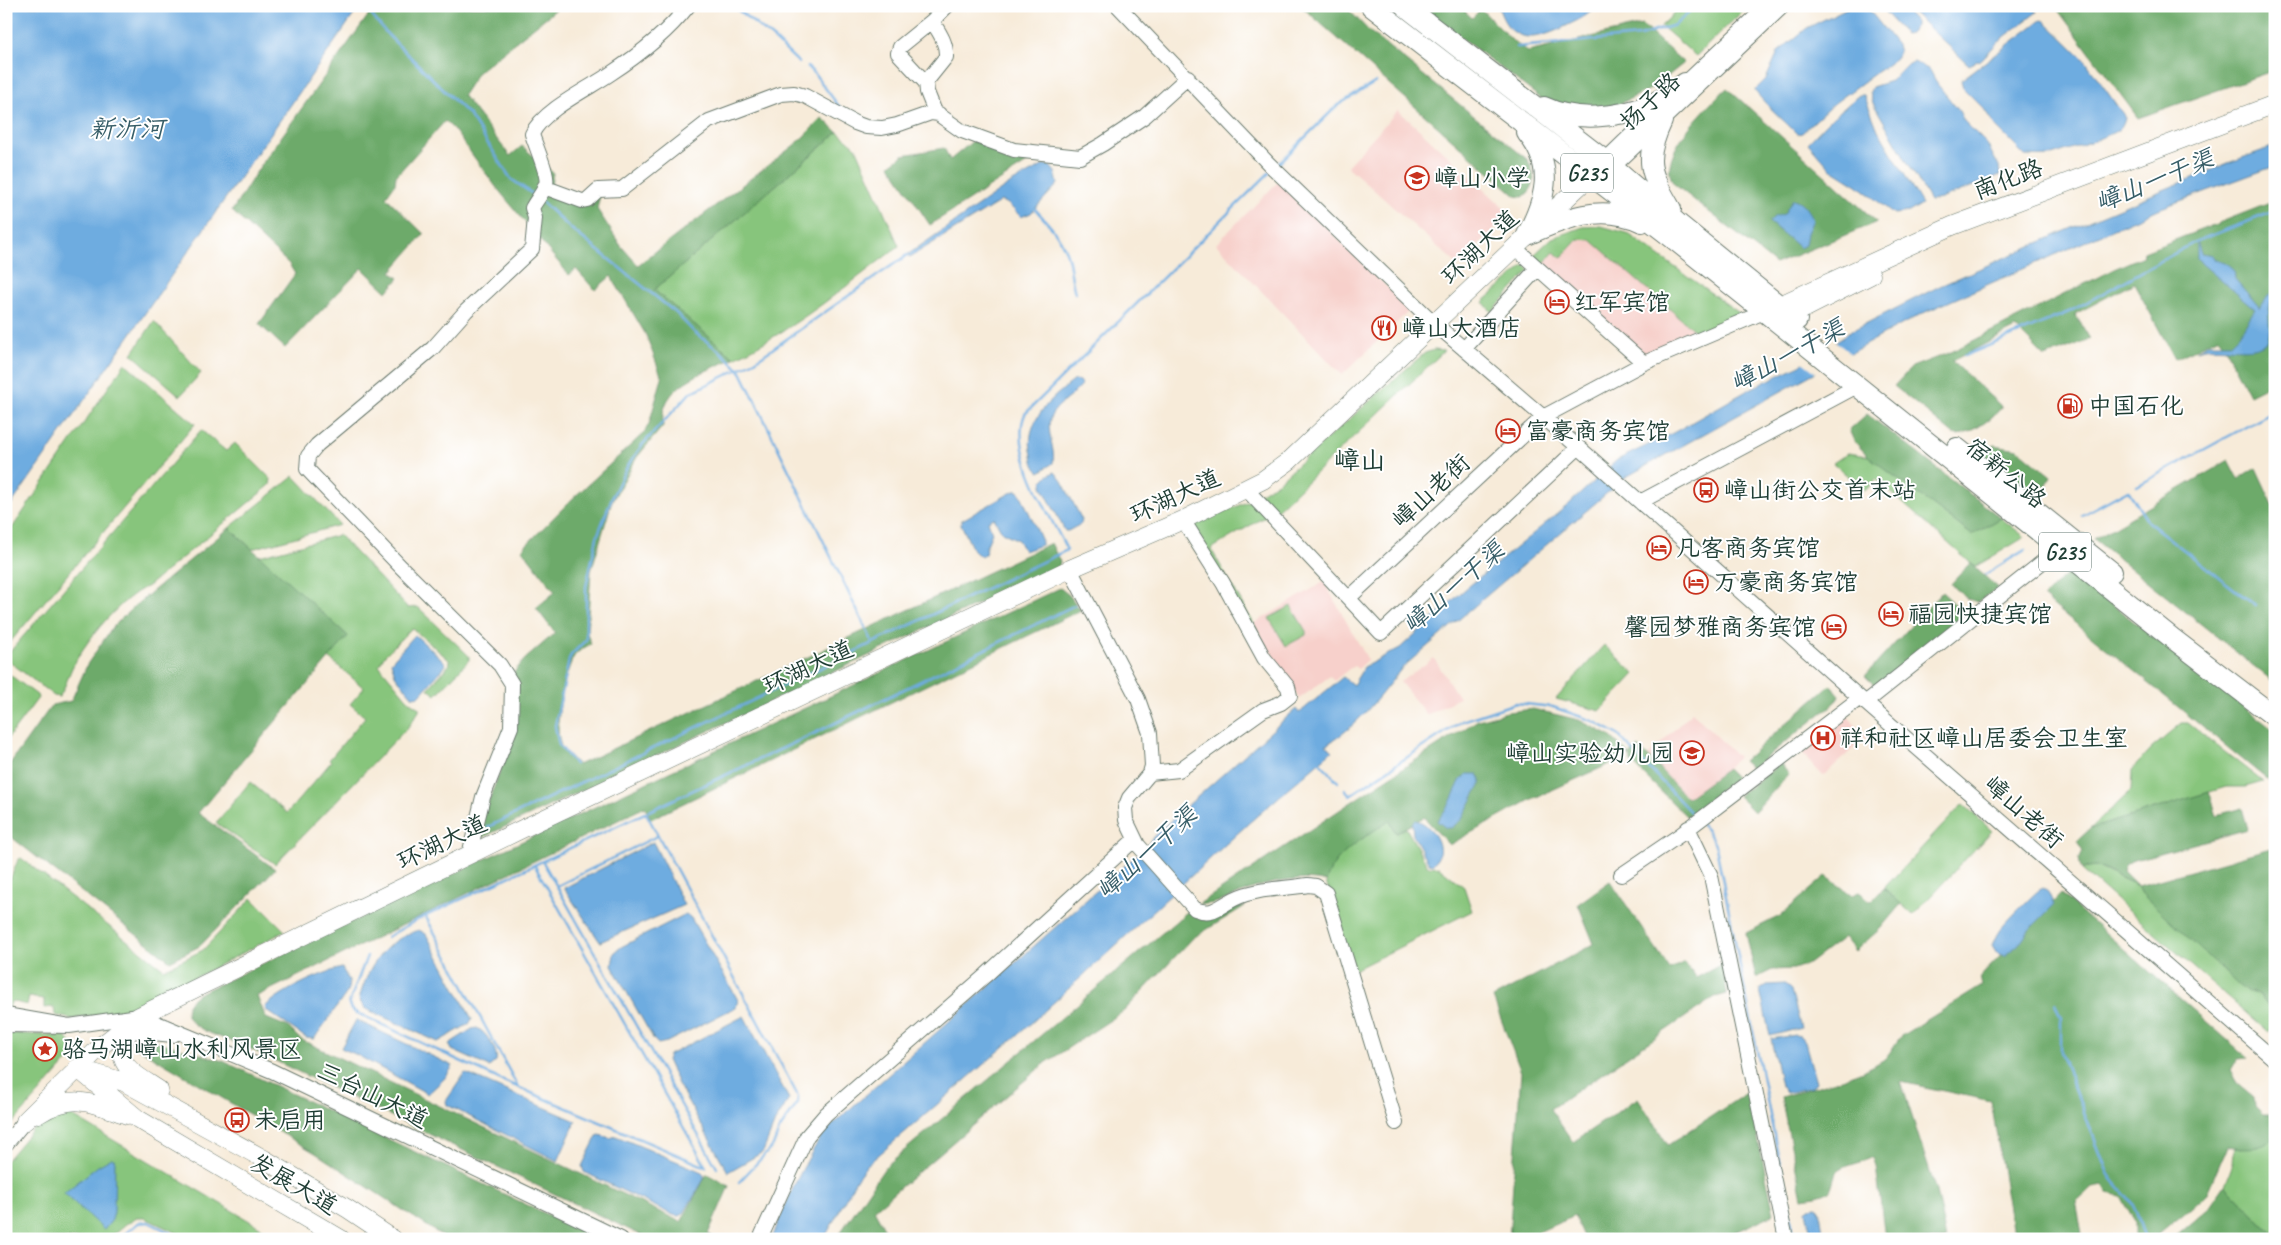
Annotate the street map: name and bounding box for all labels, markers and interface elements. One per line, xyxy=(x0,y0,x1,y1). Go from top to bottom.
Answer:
street label: 扬子路 xyxy=(1613,65,1687,137)
water label: 新沂河 xyxy=(89,113,168,145)
water label: 嶂山一干渠 xyxy=(2090,142,2220,219)
street label: 南化路 xyxy=(1969,152,2047,206)
road number: G235 xyxy=(1561,154,1613,192)
place label: 嶂山小学 xyxy=(1434,163,1530,193)
school or university icon: 嶂山小学 xyxy=(1404,165,1430,191)
street label: 环湖大道 xyxy=(1435,203,1525,291)
place label: 红军宾馆 xyxy=(1574,287,1670,317)
hotel icon: 红军宾馆 xyxy=(1544,289,1570,315)
water label: 嶂山一干渠 xyxy=(1725,311,1852,399)
place label: 嶂山大酒店 xyxy=(1402,313,1522,343)
restaurant icon: 嶂山大酒店 xyxy=(1371,315,1397,341)
place label: 中国石化 xyxy=(2088,391,2184,421)
fuel station icon: 中国石化 xyxy=(2057,393,2083,419)
place label: 富豪商务宾馆 xyxy=(1526,416,1670,446)
hotel icon: 富豪商务宾馆 xyxy=(1495,418,1521,444)
street label: 宿新公路 xyxy=(1959,431,2053,515)
district label: 嶂山 xyxy=(1334,444,1386,477)
street label: 嶂山老街 xyxy=(1386,447,1476,535)
street label: 环湖大道 xyxy=(1125,462,1225,530)
place label: 嶂山街公交首末站 xyxy=(1724,475,1916,505)
bus stop icon: 嶂山街公交首末站 xyxy=(1693,477,1719,503)
road number: G235 xyxy=(2039,532,2091,572)
water label: 嶂山一干渠 xyxy=(1396,533,1513,641)
place label: 凡客商务宾馆 xyxy=(1676,533,1820,563)
hotel icon: 凡客商务宾馆 xyxy=(1646,535,1672,561)
place label: 万豪商务宾馆 xyxy=(1714,567,1858,597)
hotel icon: 万豪商务宾馆 xyxy=(1683,569,1709,595)
place label: 福园快捷宾馆 xyxy=(1908,599,2052,629)
hotel icon: 福园快捷宾馆 xyxy=(1878,601,1904,627)
place label: 馨园梦雅商务宾馆 xyxy=(1624,612,1816,642)
hotel icon: 馨园梦雅商务宾馆 xyxy=(1821,614,1847,640)
street label: 环湖大道 xyxy=(758,633,858,701)
place label: 祥和社区嶂山居委会卫生室 xyxy=(1840,723,2128,753)
hospital icon: 祥和社区嶂山居委会卫生室 xyxy=(1810,725,1836,751)
place label: 嶂山实验幼儿园 xyxy=(1506,738,1674,768)
school or university icon: 嶂山实验幼儿园 xyxy=(1679,740,1705,766)
street label: 嶂山老街 xyxy=(1978,769,2070,855)
water label: 嶂山一干渠 xyxy=(1090,798,1205,906)
street label: 环湖大道 xyxy=(392,807,492,877)
place label: 骆马湖嶂山水利风景区 xyxy=(62,1034,302,1064)
place icon: 骆马湖嶂山水利风景区 xyxy=(32,1036,58,1062)
street label: 三台山大道 xyxy=(312,1055,434,1135)
place label: 未启用 xyxy=(254,1105,326,1135)
bus stop icon: 未启用 xyxy=(224,1107,250,1133)
street label: 发展大道 xyxy=(245,1147,343,1221)

